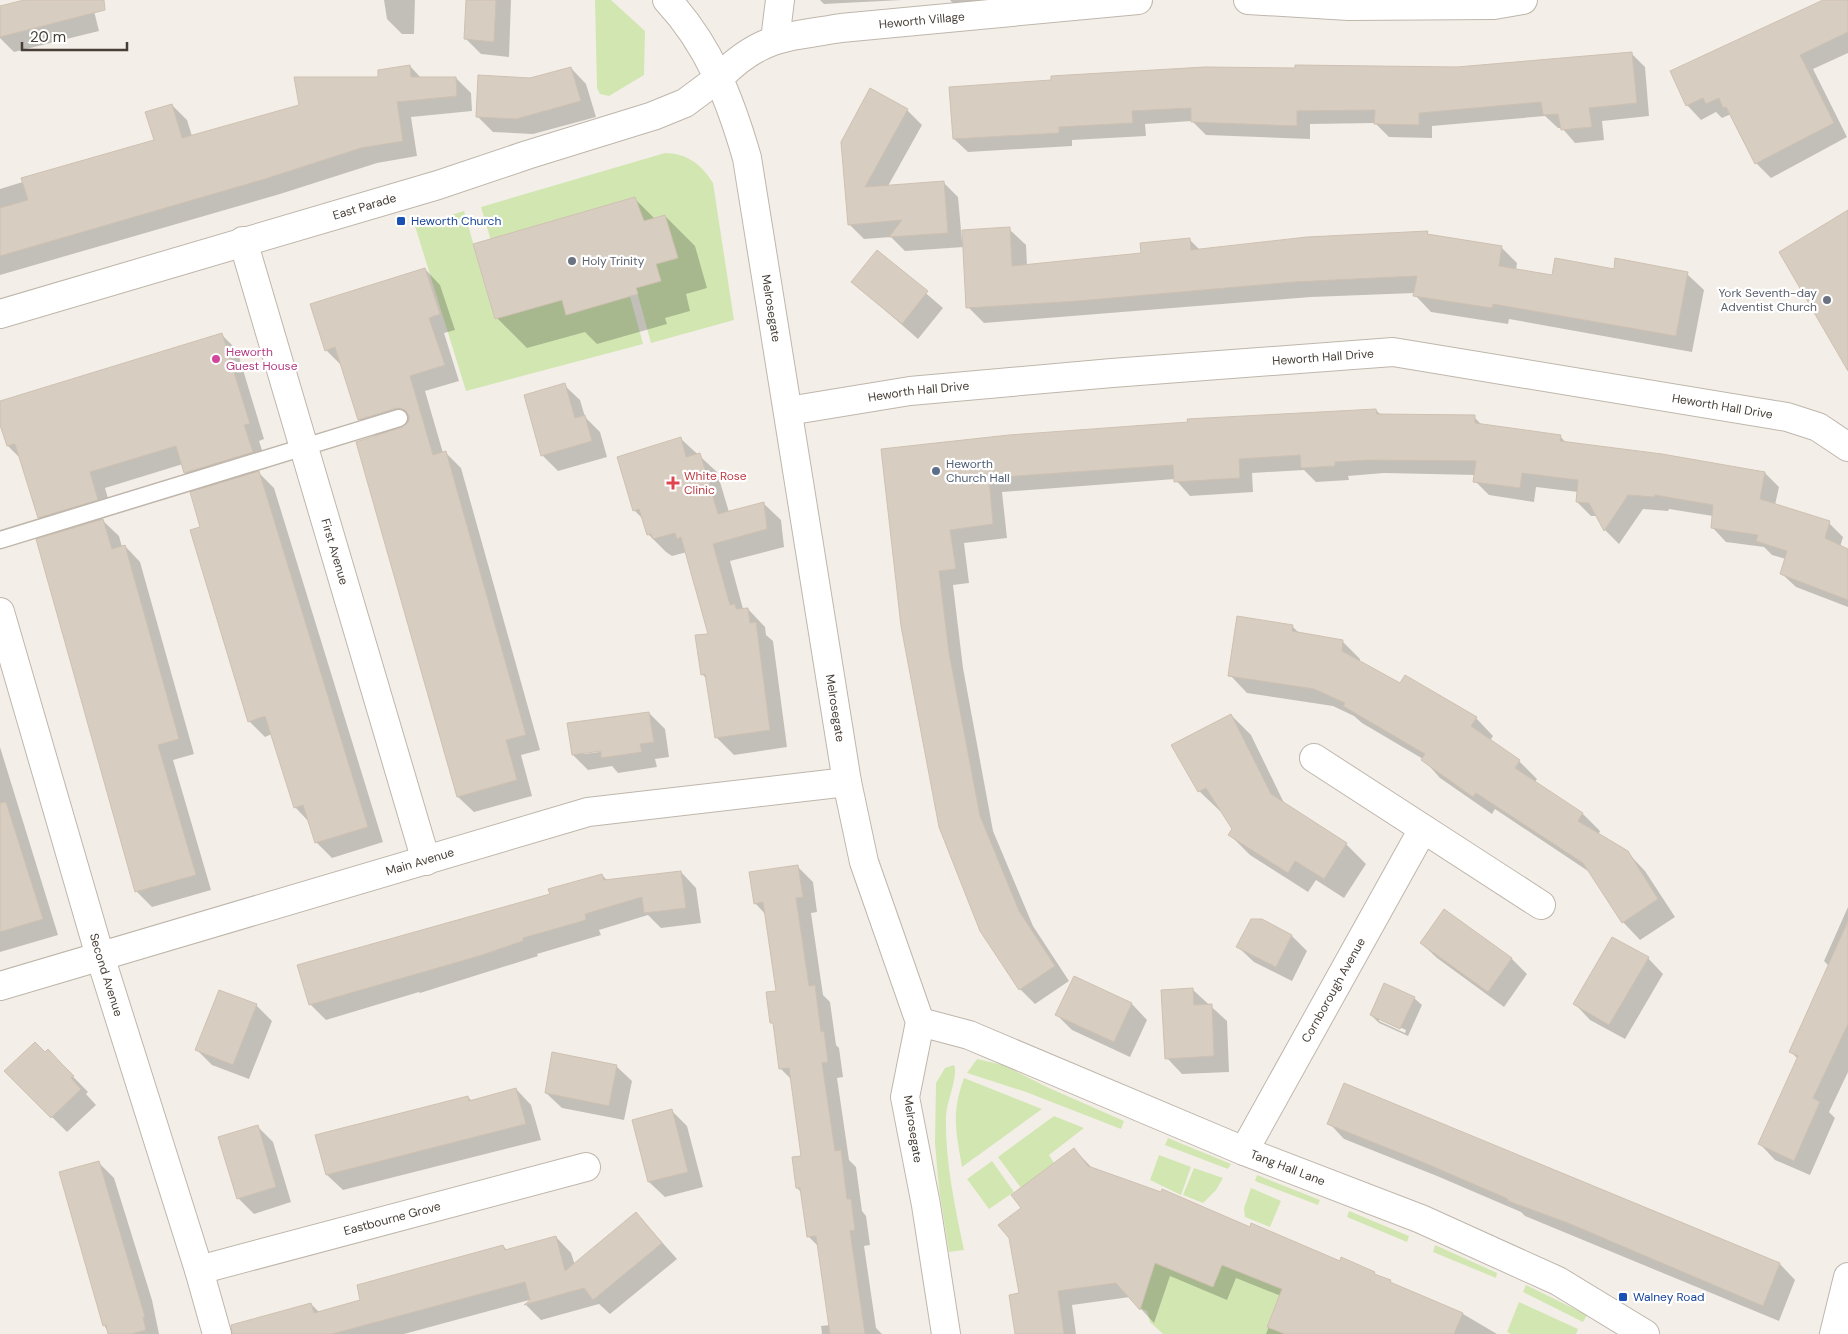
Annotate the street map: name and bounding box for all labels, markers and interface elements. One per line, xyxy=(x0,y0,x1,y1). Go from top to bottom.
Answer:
street label: Heworth Village xyxy=(878,8,966,32)
scale bar xyxy=(22,20,128,52)
text: 20 m xyxy=(30,27,66,47)
street label: East Parade xyxy=(331,190,398,224)
place label: Heworth Church xyxy=(411,213,501,229)
marker: Heworth Church xyxy=(395,215,407,227)
place label: Holy Trinity xyxy=(582,253,645,269)
marker: Holy Trinity xyxy=(566,255,578,267)
street label: Melrosegate xyxy=(758,273,784,343)
place label: York Seventh-day Adventist Church xyxy=(1718,285,1817,315)
marker: York Seventh-day Adventist Church xyxy=(1821,294,1833,306)
place label: Heworth Guest House xyxy=(226,344,298,374)
street label: Heworth Hall Drive xyxy=(1272,345,1375,369)
marker: Heworth Guest House xyxy=(210,353,222,365)
street label: Heworth Hall Drive xyxy=(867,378,970,406)
street label: Heworth Hall Drive xyxy=(1671,390,1774,423)
place label: Heworth Church Hall xyxy=(946,456,1010,486)
marker: Heworth Church Hall xyxy=(930,465,942,477)
place label: White Rose Clinic xyxy=(684,468,747,498)
marker: White Rose Clinic xyxy=(666,476,680,490)
street label: First Avenue xyxy=(317,517,352,587)
street label: Melrosegate xyxy=(822,673,848,743)
street label: Main Avenue xyxy=(384,844,456,879)
street label: Second Avenue xyxy=(86,931,127,1019)
street label: Cornborough Avenue xyxy=(1298,935,1369,1045)
street label: Melrosegate xyxy=(900,1094,926,1164)
street label: Tang Hall Lane xyxy=(1248,1146,1328,1190)
street label: Eastbourne Grove xyxy=(342,1198,443,1239)
place label: Walney Road xyxy=(1633,1289,1705,1305)
marker: Walney Road xyxy=(1617,1291,1629,1303)

